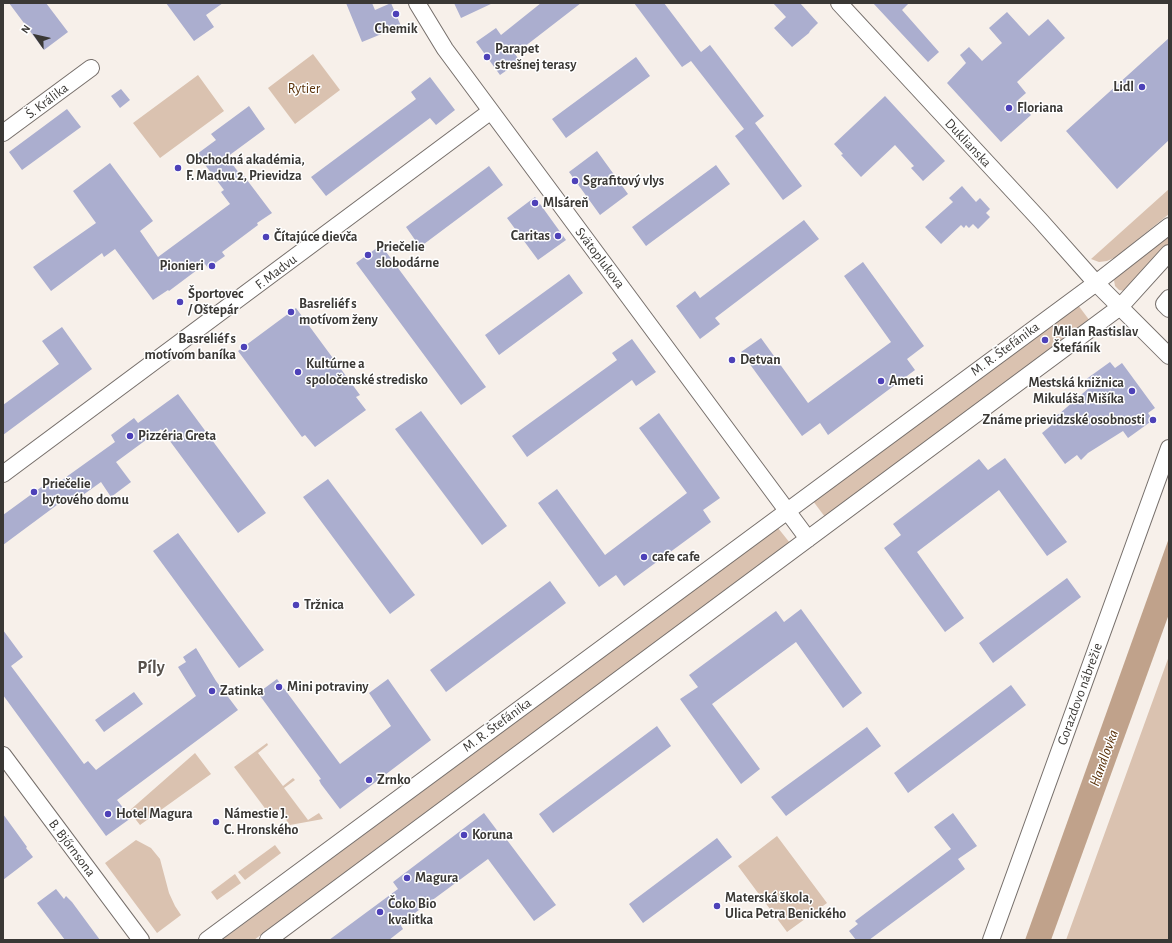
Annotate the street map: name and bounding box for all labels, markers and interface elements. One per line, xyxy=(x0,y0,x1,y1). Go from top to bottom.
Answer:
marker: Chemik xyxy=(391,9,401,19)
north arrow xyxy=(16,16,56,56)
place label: Chemik xyxy=(374,21,418,37)
text: N xyxy=(19,23,32,35)
place label: Parapet strešnej terasy xyxy=(495,41,576,74)
marker: Parapet strešnej terasy xyxy=(482,52,492,62)
place label: Lidl xyxy=(1113,79,1134,95)
street label: Š. Králika xyxy=(22,80,72,122)
park label: Rytier xyxy=(288,81,320,97)
marker: Lidl xyxy=(1137,82,1147,92)
place label: Floriana xyxy=(1017,100,1063,116)
marker: Floriana xyxy=(1004,103,1014,113)
street label: Duklianska xyxy=(941,115,995,171)
place label: Obchodná akadémia, F. Madvu 2, Prievidza xyxy=(186,152,305,184)
marker: Obchodná akadémia, F. Madvu 2, Prievidza xyxy=(173,163,183,173)
place label: Sgrafitový vlys xyxy=(583,173,664,189)
marker: Sgrafitový vlys xyxy=(570,176,580,186)
place label: Mlsáreň xyxy=(543,195,589,211)
marker: Mlsáreň xyxy=(530,198,540,208)
street label: Svätoplukova xyxy=(572,224,628,292)
place label: Caritas xyxy=(511,228,550,244)
place label: Čítajúce dievča xyxy=(274,229,357,245)
marker: Caritas xyxy=(553,231,563,241)
marker: Čítajúce dievča xyxy=(261,232,271,242)
place label: Priečelie slobodárne xyxy=(376,239,439,272)
marker: Priečelie slobodárne xyxy=(363,250,373,260)
street label: F. Madvu xyxy=(252,251,300,293)
place label: Pionieri xyxy=(160,258,204,274)
marker: Pionieri xyxy=(207,261,217,271)
place label: Športovec / Oštepár xyxy=(188,286,243,318)
place label: Basreliéf s motívom ženy xyxy=(299,296,378,328)
marker: Športovec / Oštepár xyxy=(175,297,185,307)
marker: Basreliéf s motívom ženy xyxy=(286,307,296,317)
street label: M. R. Štefánika xyxy=(967,318,1043,380)
place label: Milan Rastislav Štefánik xyxy=(1053,324,1138,356)
place label: Basreliéf s motívom baníka xyxy=(145,331,236,364)
marker: Milan Rastislav Štefánik xyxy=(1040,335,1050,345)
marker: Basreliéf s motívom baníka xyxy=(239,342,249,352)
place label: Detvan xyxy=(740,352,781,368)
marker: Detvan xyxy=(727,355,737,365)
place label: Kultúrne a spoločenské stredisko xyxy=(306,356,428,388)
marker: Kultúrne a spoločenské stredisko xyxy=(293,367,303,377)
place label: Ameti xyxy=(889,373,924,389)
place label: Mestská knižnica Mikuláša Mišíka xyxy=(1028,375,1124,408)
marker: Ameti xyxy=(876,376,886,386)
marker: Mestská knižnica Mikuláša Mišíka xyxy=(1127,386,1137,396)
place label: Známe prievidzské osobnosti xyxy=(982,412,1145,428)
marker: Známe prievidzské osobnosti xyxy=(1148,415,1158,425)
place label: Pizzéria Greta xyxy=(138,428,216,444)
marker: Pizzéria Greta xyxy=(125,431,135,441)
place label: Priečelie bytového domu xyxy=(42,476,129,508)
marker: Priečelie bytového domu xyxy=(29,487,39,497)
place label: cafe cafe xyxy=(652,549,700,565)
marker: cafe cafe xyxy=(639,552,649,562)
place label: Tržnica xyxy=(304,597,344,613)
marker: Tržnica xyxy=(291,600,301,610)
street label: Gorazdovo nábrežie xyxy=(1054,641,1106,747)
district label: Píly xyxy=(137,657,165,679)
place label: Mini potraviny xyxy=(287,679,369,695)
marker: Mini potraviny xyxy=(274,682,284,692)
place label: Zatinka xyxy=(220,683,264,699)
marker: Zatinka xyxy=(207,686,217,696)
street label: M. R. Štefánika xyxy=(459,694,535,756)
water label: Handlovka xyxy=(1085,727,1123,789)
place label: Zrnko xyxy=(377,772,411,788)
marker: Zrnko xyxy=(364,775,374,785)
place label: Hotel Magura xyxy=(116,806,193,822)
place label: Námestie J. C. Hronského xyxy=(224,806,298,838)
marker: Hotel Magura xyxy=(103,809,113,819)
street label: B. Bjőrnsona xyxy=(45,816,99,880)
marker: Námestie J. C. Hronského xyxy=(211,817,221,827)
place label: Koruna xyxy=(472,827,513,843)
marker: Koruna xyxy=(459,830,469,840)
place label: Magura xyxy=(415,870,458,886)
marker: Magura xyxy=(402,873,412,883)
place label: Materská škola, Ulica Petra Benického xyxy=(725,890,846,922)
place label: Čoko Bio kvalitka xyxy=(388,896,436,928)
marker: Materská škola, Ulica Petra Benického xyxy=(712,901,722,911)
marker: Čoko Bio kvalitka xyxy=(375,907,385,917)

